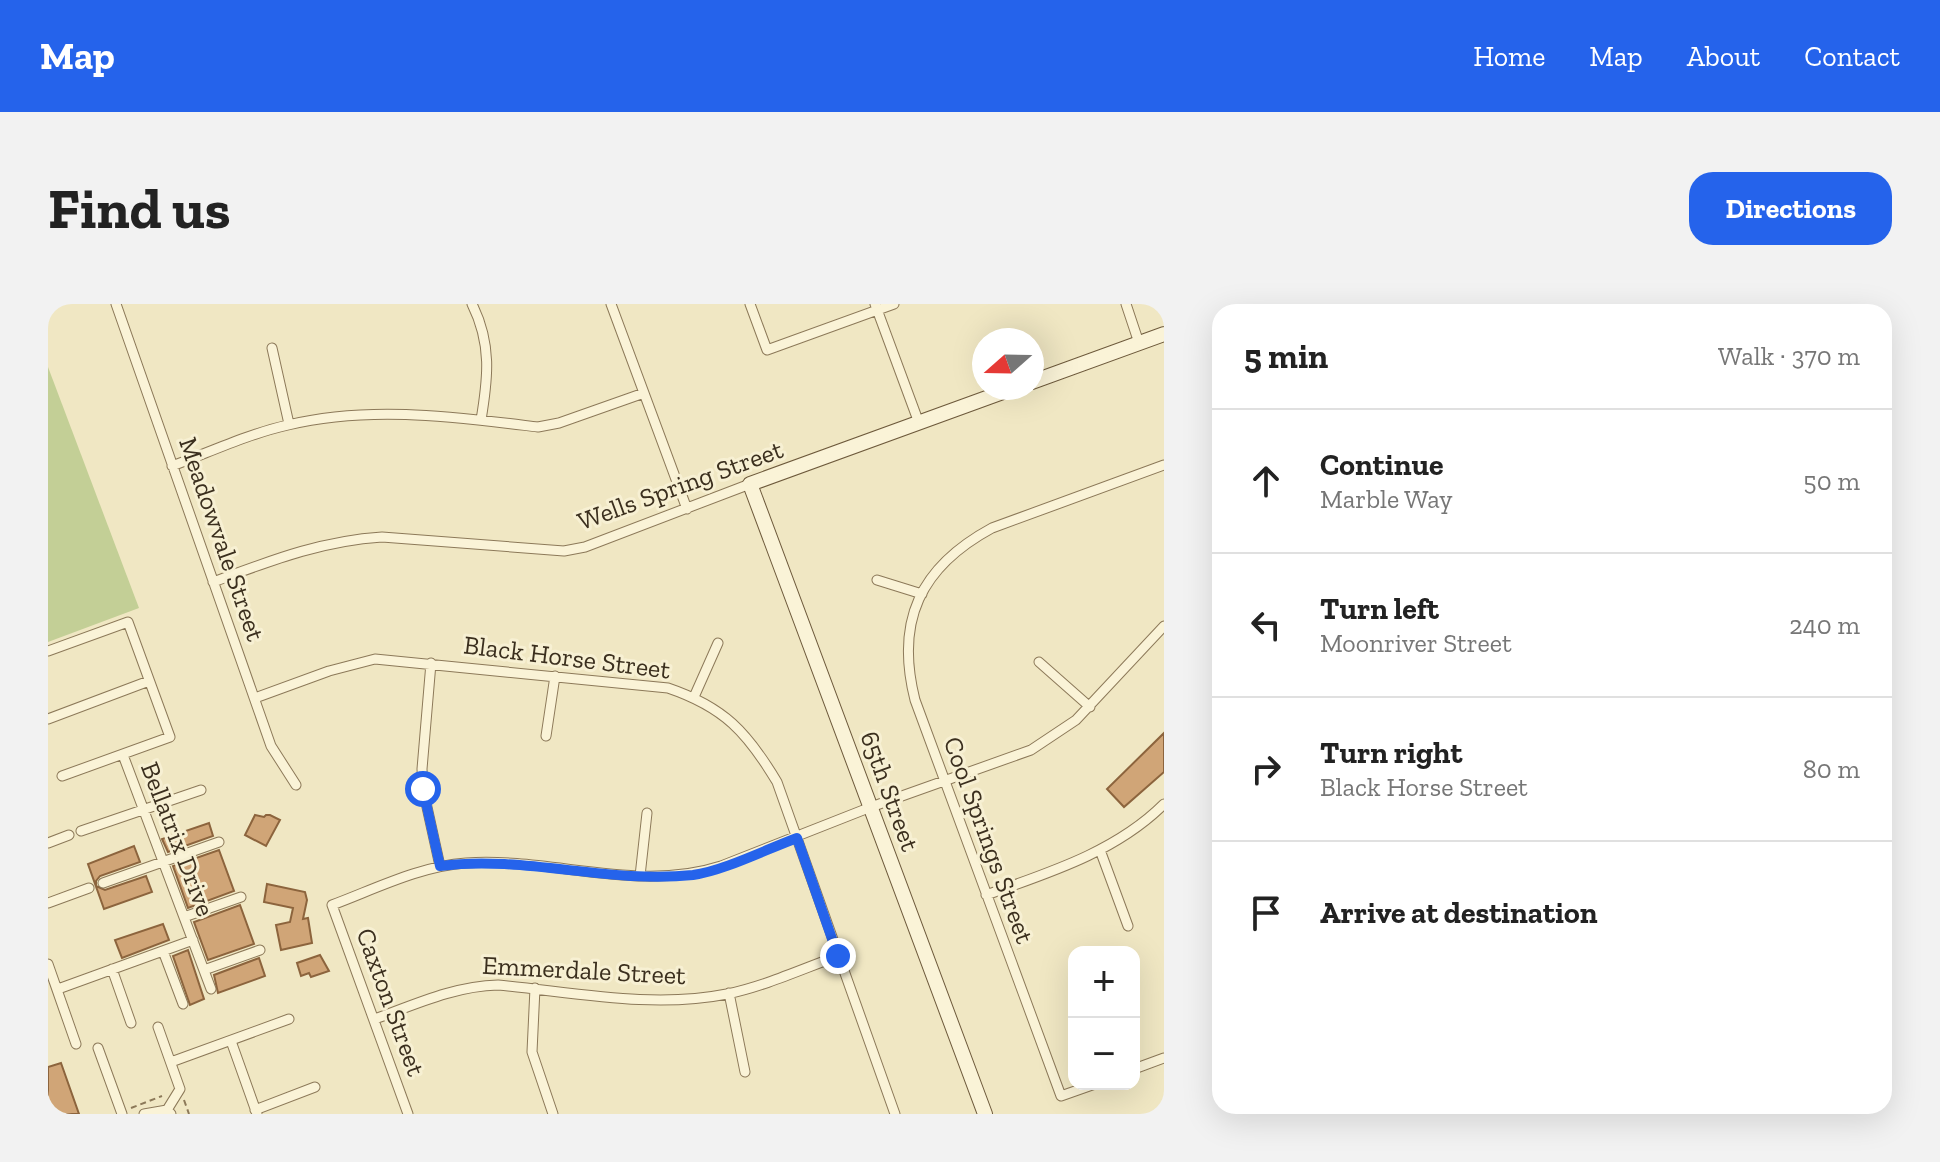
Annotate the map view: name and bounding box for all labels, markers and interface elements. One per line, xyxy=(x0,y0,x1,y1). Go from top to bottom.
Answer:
text: Map xyxy=(40,33,115,79)
text: Home xyxy=(1473,40,1545,73)
text: Map xyxy=(1589,40,1643,73)
text: About xyxy=(1687,40,1760,73)
text: Contact xyxy=(1804,40,1900,73)
button: Directions xyxy=(1689,172,1892,245)
text: Find us xyxy=(48,175,231,242)
north arrow xyxy=(972,328,1044,400)
text: 5 min xyxy=(1244,336,1328,377)
text: Walk · 370 m xyxy=(1718,340,1860,372)
street label: Meadowvale Street xyxy=(172,433,272,646)
street label: Wells Spring Street xyxy=(573,433,787,537)
text: Continue xyxy=(1320,447,1444,483)
icon: ahead xyxy=(1244,459,1288,503)
text: 50 m xyxy=(1803,465,1860,497)
text: Marble Way xyxy=(1320,483,1453,515)
text: Turn left xyxy=(1320,591,1439,627)
icon: left xyxy=(1244,603,1288,647)
text: 240 m xyxy=(1789,609,1860,641)
text: Moonriver Street xyxy=(1320,627,1512,659)
street label: Black Horse Street xyxy=(462,628,672,686)
street label: 65th Street xyxy=(854,727,927,856)
street label: Cool Springs Street xyxy=(937,732,1041,948)
text: Turn right xyxy=(1320,735,1462,771)
icon: right xyxy=(1244,747,1288,791)
text: 80 m xyxy=(1803,753,1860,785)
street label: Bellatrix Drive xyxy=(134,757,222,921)
route start xyxy=(405,771,441,807)
text: Black Horse Street xyxy=(1320,771,1528,803)
icon: arrive xyxy=(1244,891,1288,935)
text: Arrive at destination xyxy=(1320,895,1597,931)
street label: Caxton Street xyxy=(349,924,433,1081)
route end xyxy=(820,938,856,974)
map controls xyxy=(1068,946,1140,1090)
button: + xyxy=(1068,946,1140,1018)
street label: Emmerdale Street xyxy=(481,949,687,991)
button: − xyxy=(1068,1018,1140,1090)

